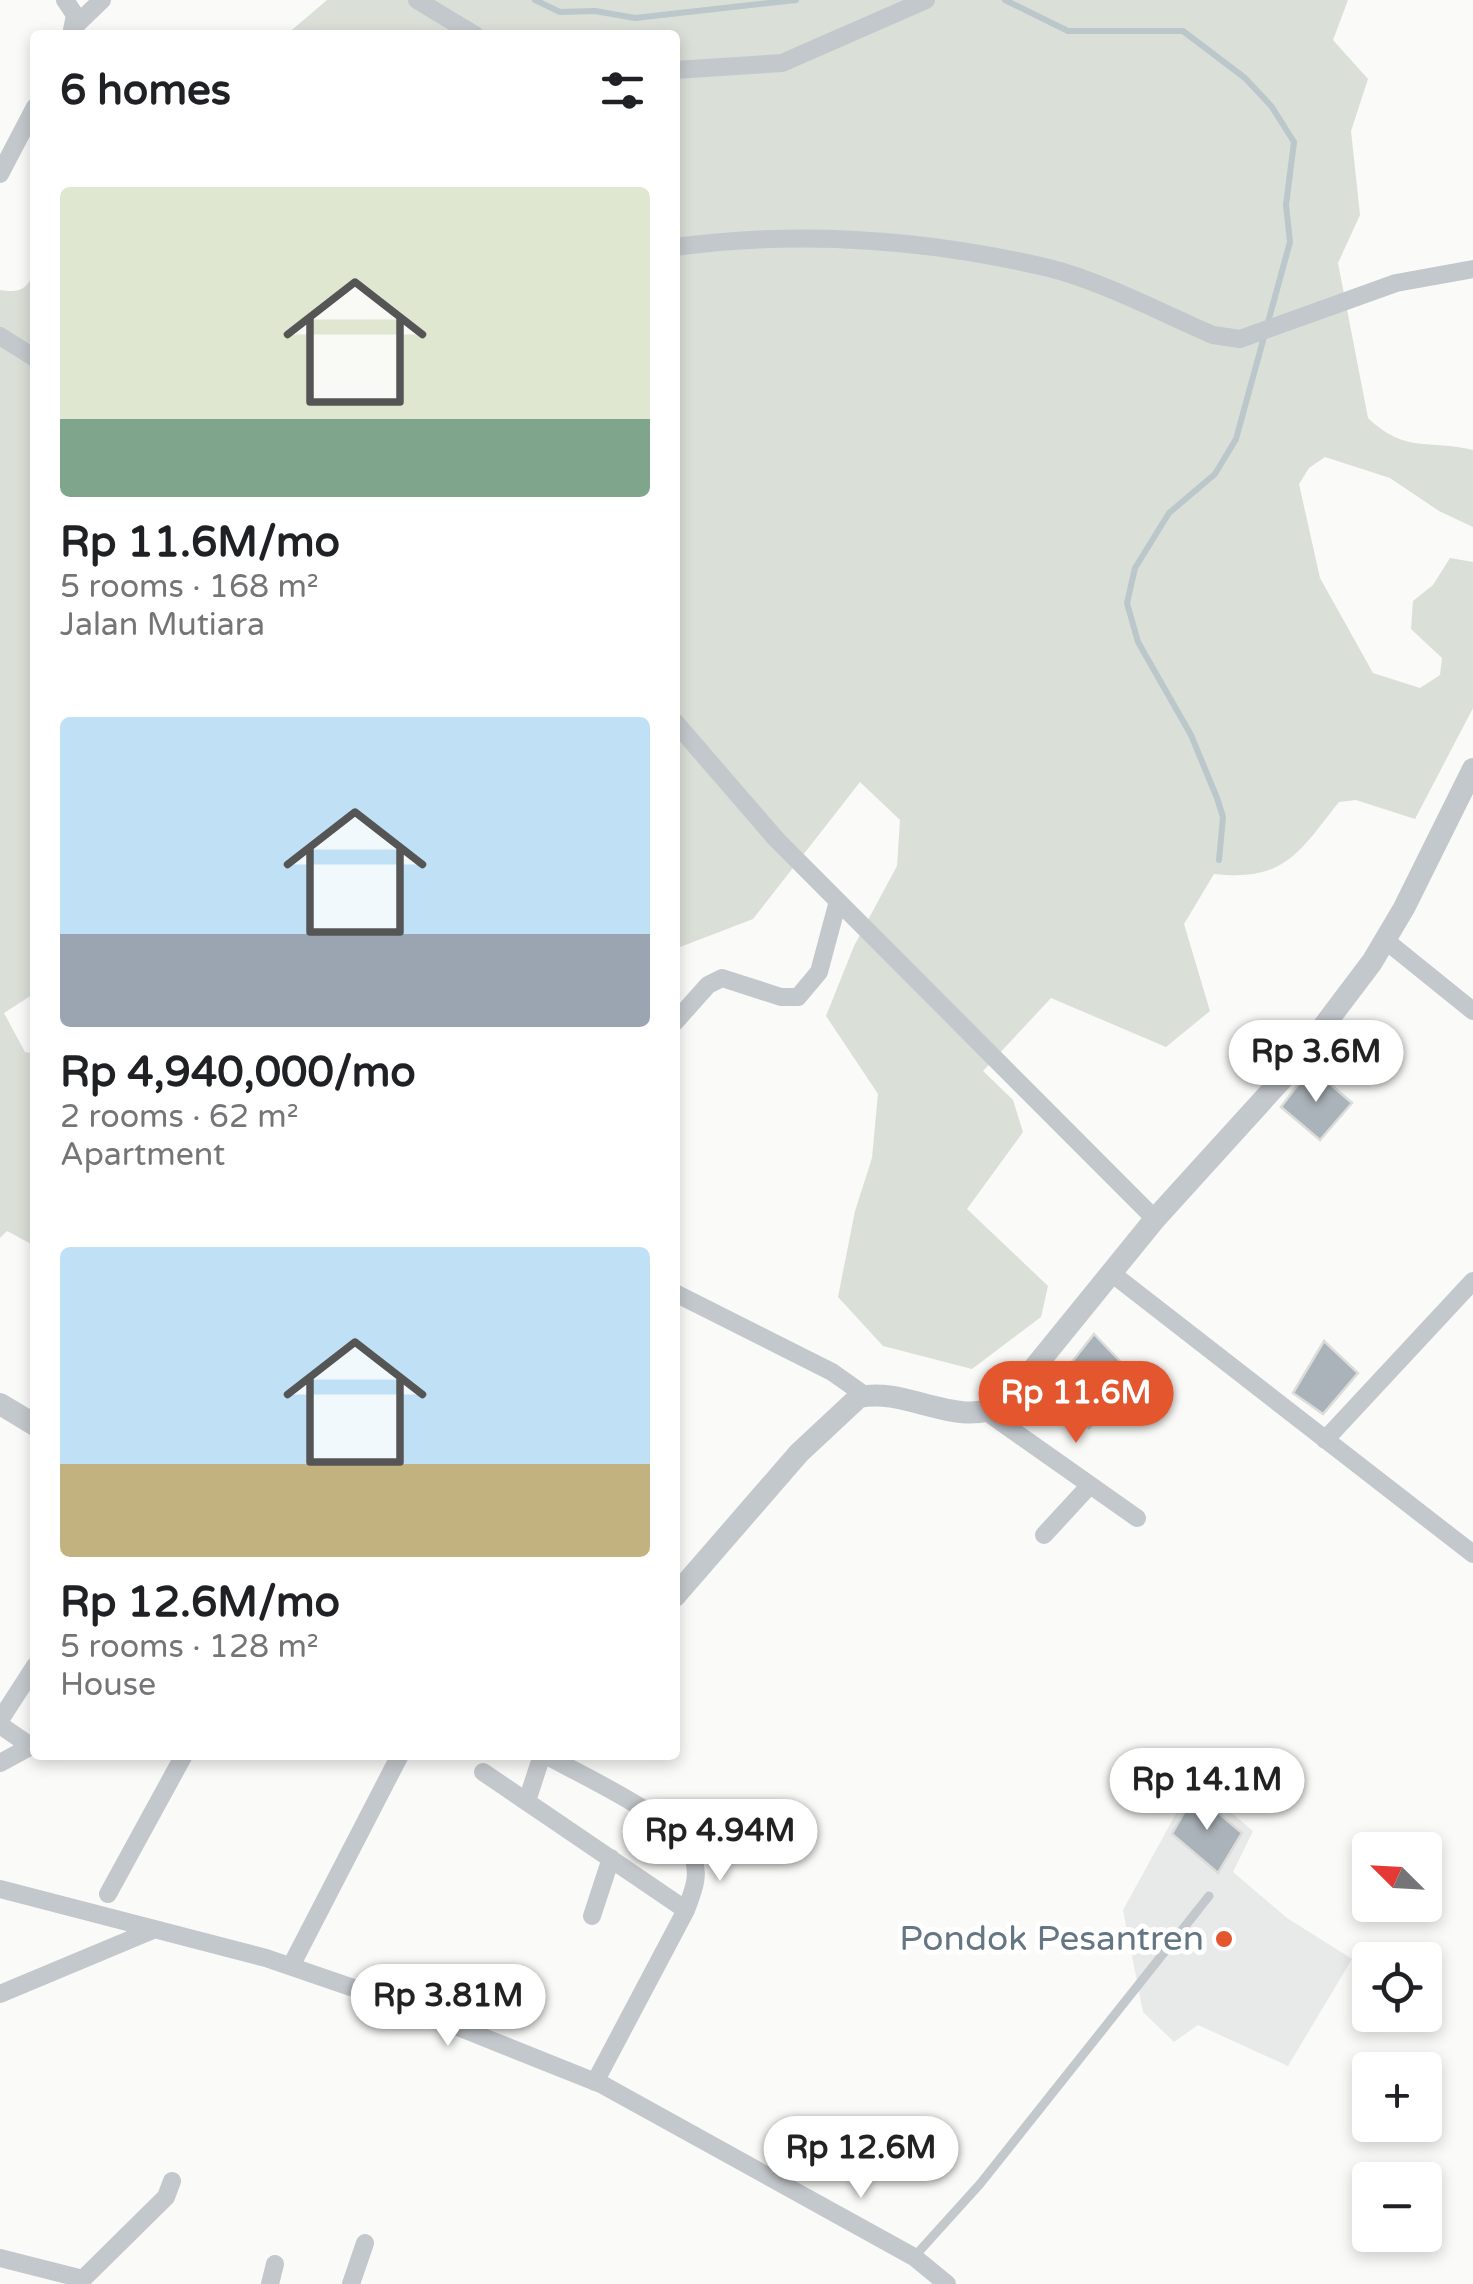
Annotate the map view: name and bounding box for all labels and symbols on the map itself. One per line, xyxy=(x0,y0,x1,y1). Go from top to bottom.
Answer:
pin: Rp 3.6M xyxy=(1224,1020,1408,1105)
pin: Rp 11.6M xyxy=(973,1361,1179,1446)
pin: Rp 14.1M xyxy=(1104,1748,1310,1833)
pin: Rp 4.94M xyxy=(617,1799,823,1884)
north arrow xyxy=(1352,1832,1442,1922)
place label: Pondok Pesantren xyxy=(899,1918,1204,1960)
marker: Pondok Pesantren xyxy=(1213,1928,1235,1950)
pin: Rp 3.81M xyxy=(345,1964,551,2049)
pin: Rp 12.6M xyxy=(758,2116,964,2201)

